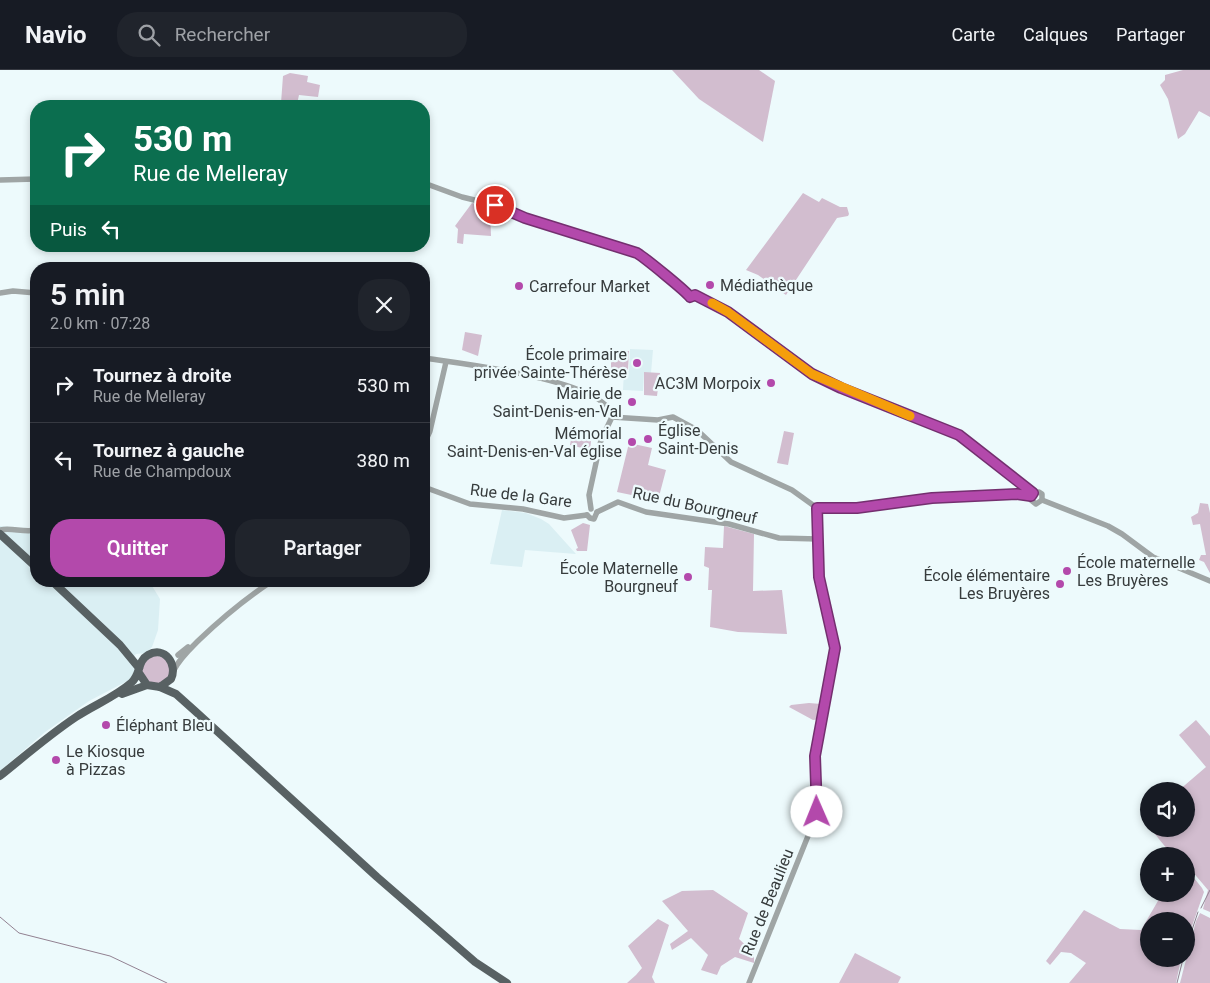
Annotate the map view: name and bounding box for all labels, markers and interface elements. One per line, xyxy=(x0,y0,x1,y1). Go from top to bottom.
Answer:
search box xyxy=(117,12,467,57)
text: Navio xyxy=(25,21,87,49)
icon: search xyxy=(135,21,163,49)
text: Rechercher xyxy=(175,23,270,46)
text: Carte xyxy=(952,24,995,45)
text: Calques xyxy=(1023,24,1088,45)
text: Partager xyxy=(1116,24,1185,45)
text: 530 m xyxy=(133,119,232,160)
icon: right xyxy=(50,120,115,185)
text: Rue de Melleray xyxy=(133,161,288,186)
pin xyxy=(474,184,516,226)
icon: arrive xyxy=(481,191,509,219)
icon: left xyxy=(97,215,125,243)
text: Puis xyxy=(50,218,87,241)
place label: Médiathèque xyxy=(720,276,813,295)
text: 5 min xyxy=(50,277,125,312)
place label: Carrefour Market xyxy=(529,277,650,296)
button: close xyxy=(358,279,410,331)
marker: Médiathèque xyxy=(704,279,716,291)
marker: Carrefour Market xyxy=(513,280,525,292)
text: 2.0 km · 07:28 xyxy=(50,314,150,333)
place label: École primaire privée Sainte-Thérèse xyxy=(474,345,627,382)
marker: École primaire privée Sainte-Thérèse xyxy=(631,357,643,369)
text: Tournez à droite xyxy=(93,364,232,387)
icon: right xyxy=(50,371,78,399)
text: 530 m xyxy=(357,374,410,397)
place label: AC3M Morpoix xyxy=(655,374,761,393)
marker: AC3M Morpoix xyxy=(765,377,777,389)
place label: Mairie de Saint-Denis-en-Val xyxy=(493,384,622,421)
text: Rue de Melleray xyxy=(93,387,206,406)
marker: Mairie de Saint-Denis-en-Val xyxy=(626,396,638,408)
place label: Église Saint-Denis xyxy=(658,421,739,458)
place label: Mémorial Saint-Denis-en-Val église xyxy=(447,424,622,461)
marker: Église Saint-Denis xyxy=(642,433,654,445)
marker: Mémorial Saint-Denis-en-Val église xyxy=(626,436,638,448)
text: Tournez à gauche xyxy=(93,439,244,462)
icon: left xyxy=(50,446,78,474)
text: 380 m xyxy=(357,449,410,472)
text: Rue de Champdoux xyxy=(93,462,231,481)
street label: Rue de la Gare xyxy=(469,480,573,511)
street label: Rue du Bourgneuf xyxy=(631,483,759,528)
button: Quitter xyxy=(50,519,225,577)
button: Partager xyxy=(235,519,410,577)
place label: École maternelle Les Bruyères xyxy=(1077,553,1195,590)
place label: École Maternelle Bourgneuf xyxy=(560,559,678,596)
marker: École maternelle Les Bruyères xyxy=(1061,565,1073,577)
place label: École élémentaire Les Bruyères xyxy=(923,566,1050,603)
marker: École Maternelle Bourgneuf xyxy=(682,571,694,583)
marker: École élémentaire Les Bruyères xyxy=(1054,578,1066,590)
place label: Éléphant Bleu xyxy=(116,716,213,735)
marker: Éléphant Bleu xyxy=(100,719,112,731)
place label: Le Kiosque à Pizzas xyxy=(66,742,145,779)
marker: Le Kiosque à Pizzas xyxy=(50,754,62,766)
map controls xyxy=(1140,782,1195,967)
button: sound xyxy=(1140,782,1195,837)
position arrow xyxy=(790,785,842,837)
street label: Rue de Beaulieu xyxy=(737,846,798,958)
button: + xyxy=(1140,847,1195,902)
button: − xyxy=(1140,912,1195,967)

